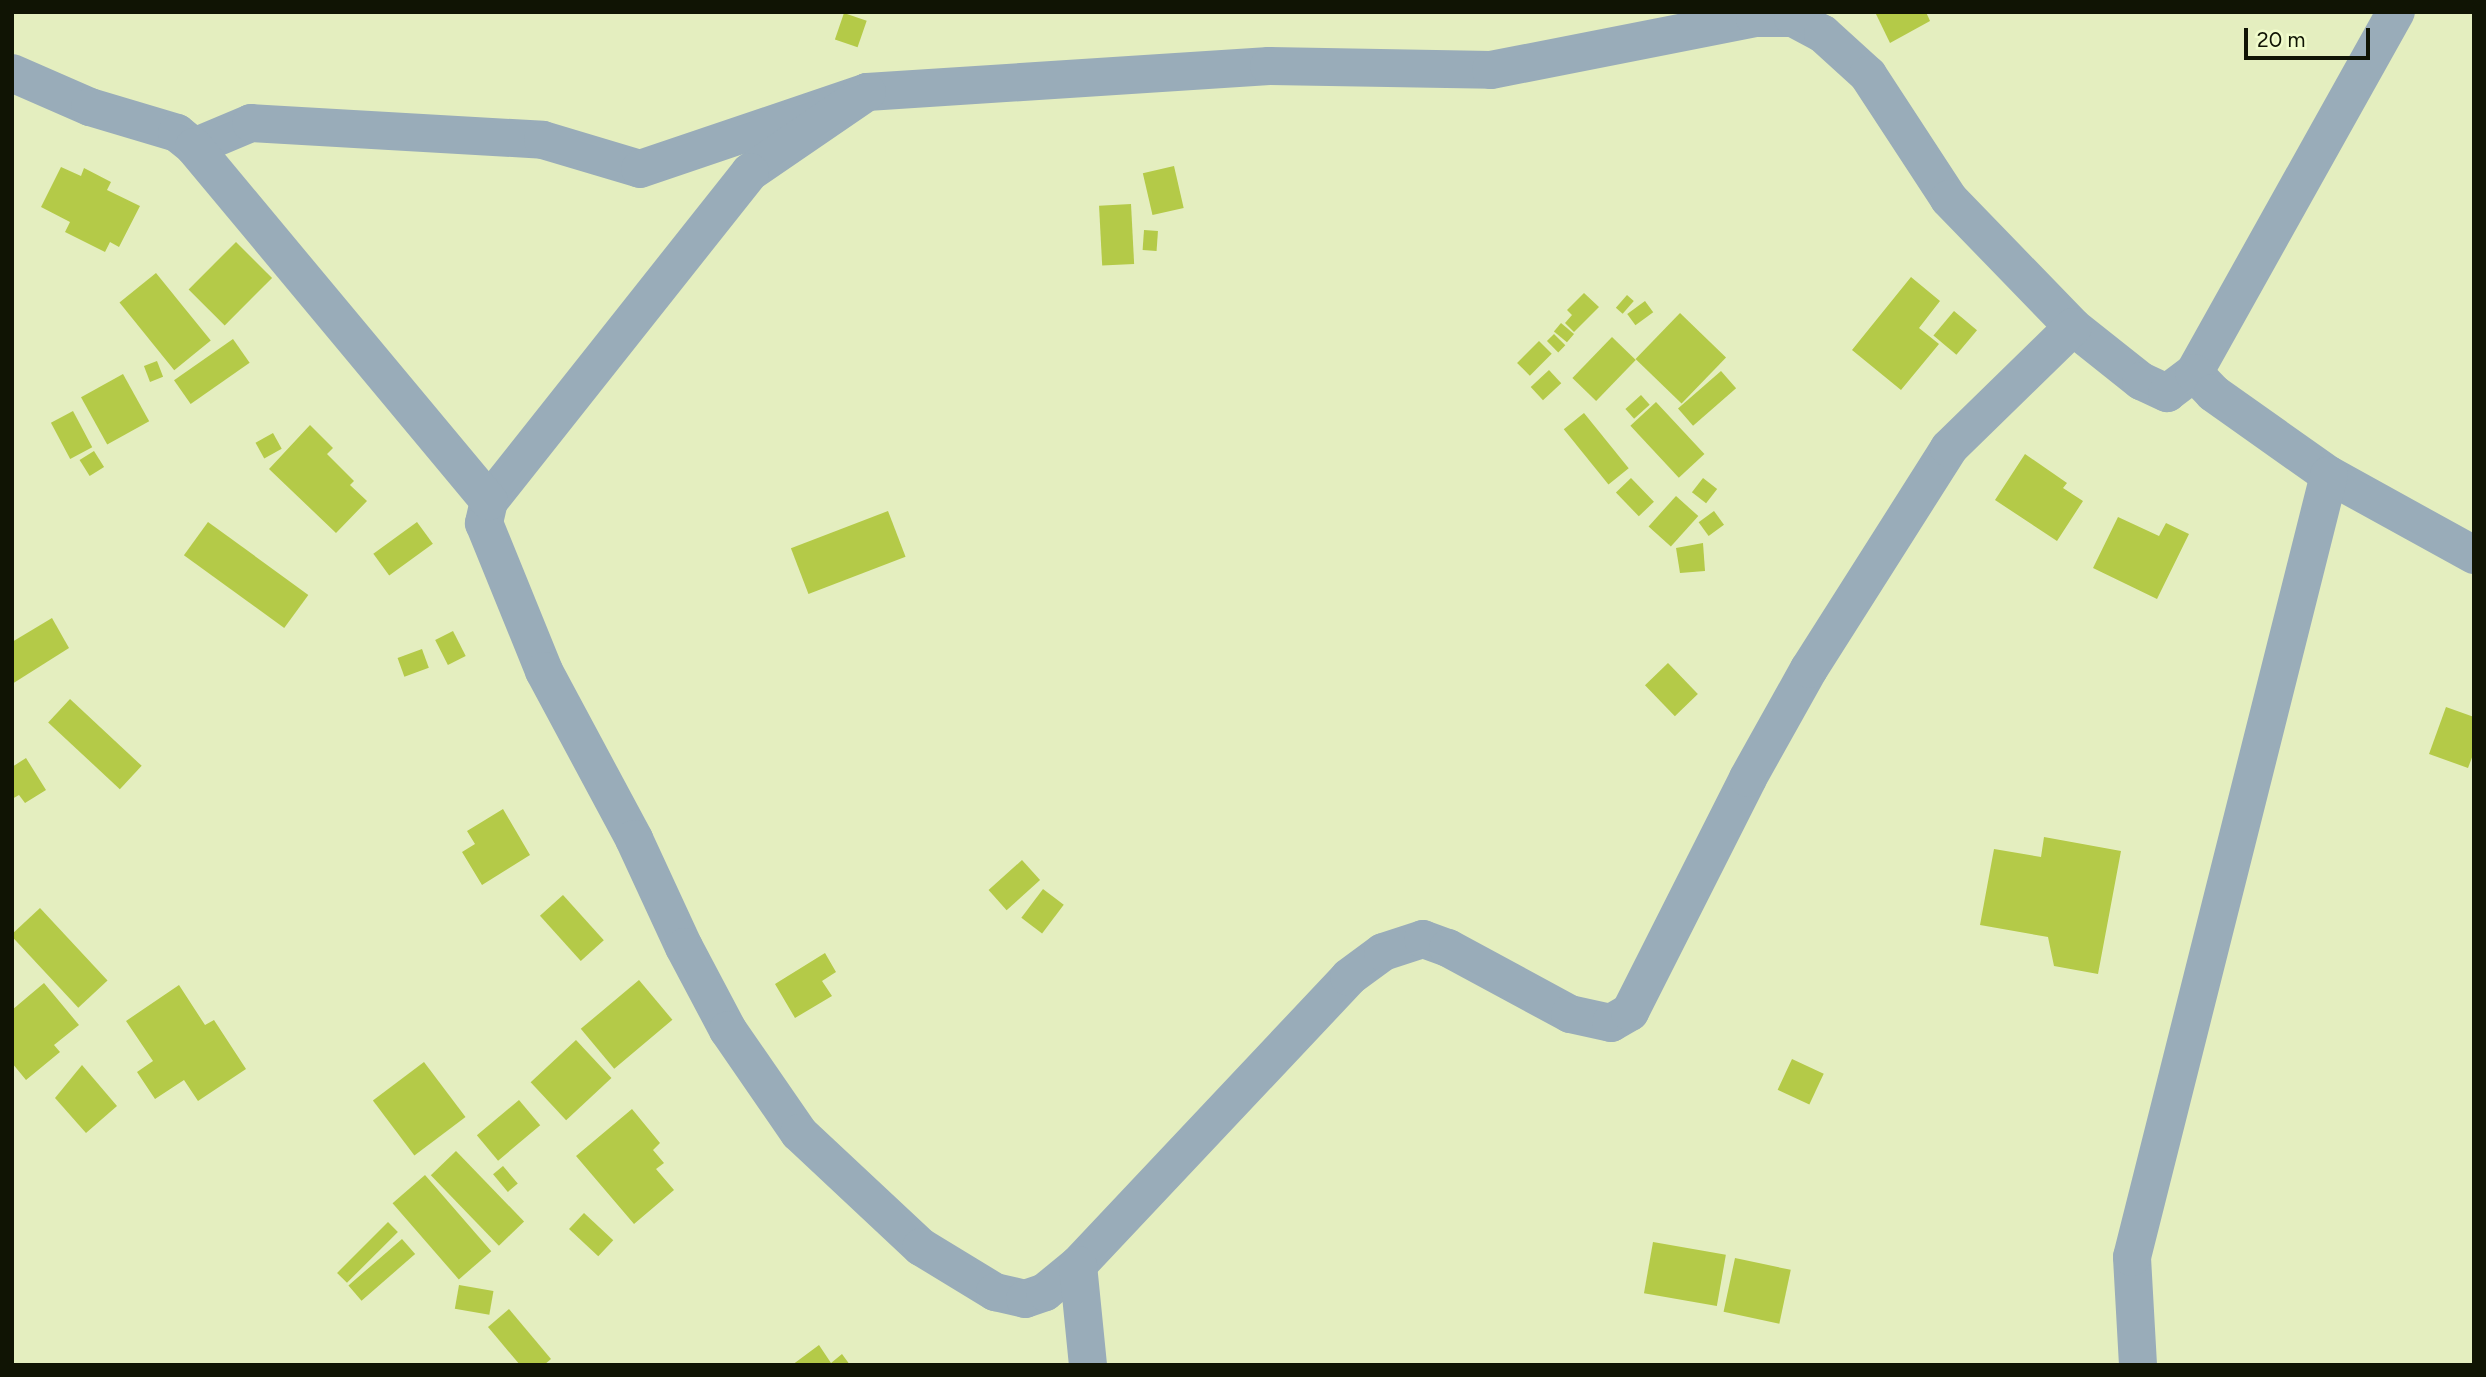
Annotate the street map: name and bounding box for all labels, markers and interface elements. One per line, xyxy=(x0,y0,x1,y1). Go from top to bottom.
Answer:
scale bar xyxy=(2248,14,2374,58)
text: 20 m xyxy=(2257,27,2305,52)

